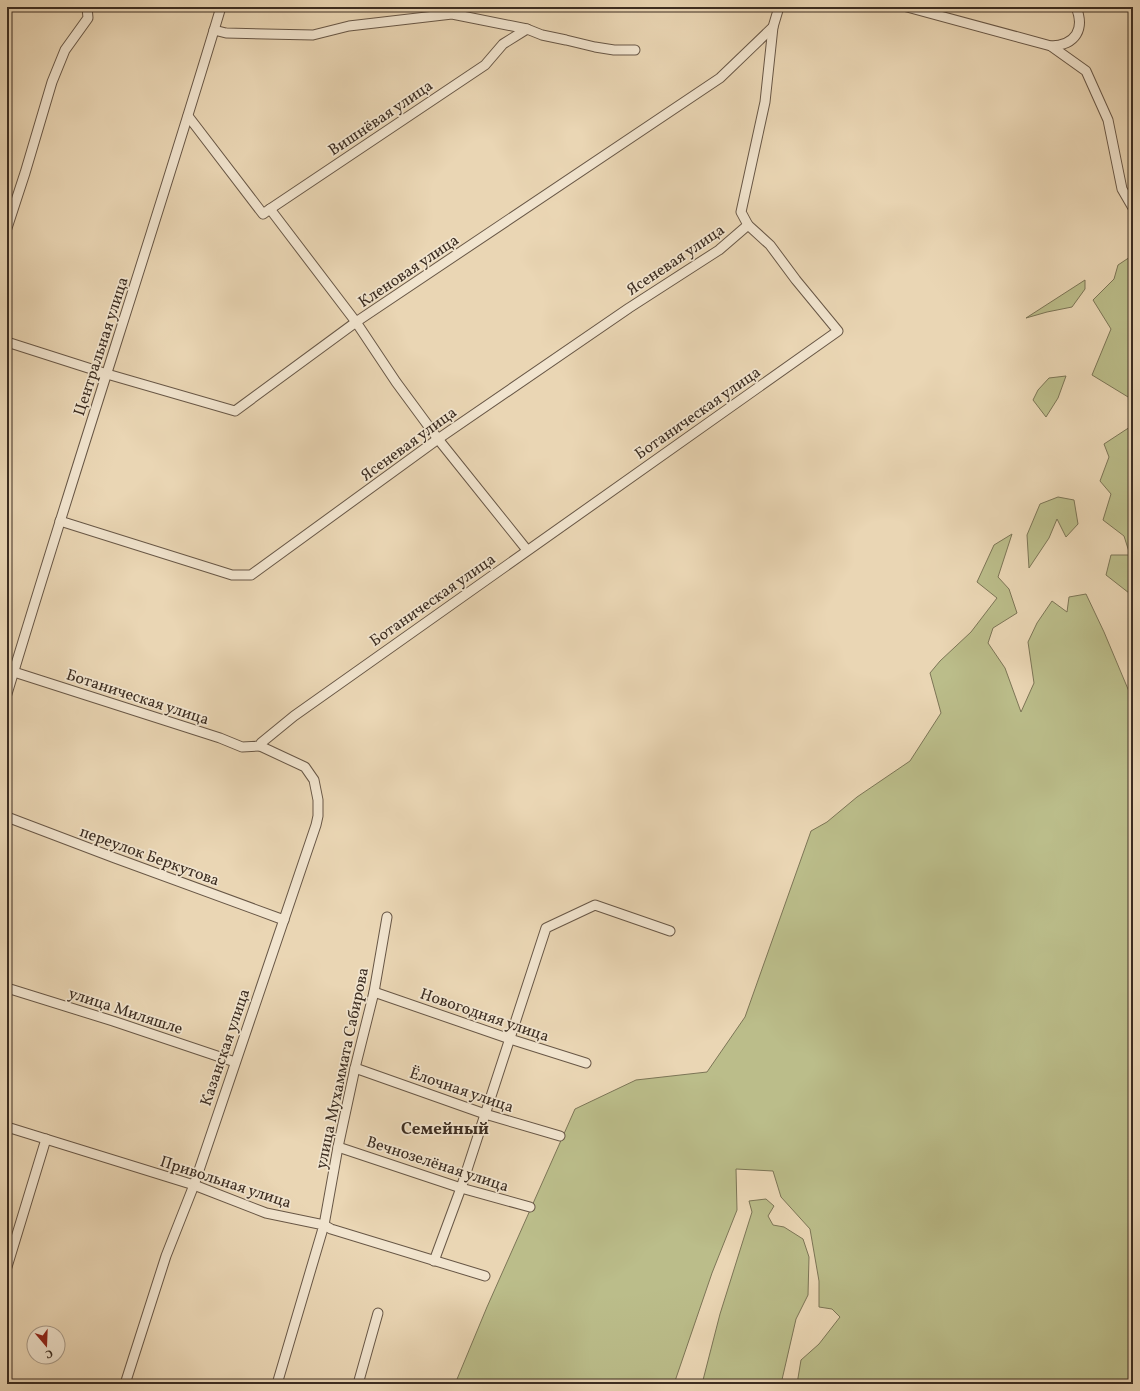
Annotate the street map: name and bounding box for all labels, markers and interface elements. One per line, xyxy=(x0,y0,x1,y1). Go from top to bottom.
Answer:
street label: Вишнёвая улица xyxy=(324,75,438,162)
street label: Ясеневая улица xyxy=(623,220,730,302)
street label: Кленовая улица xyxy=(354,230,464,314)
street label: Центральная улица xyxy=(69,274,135,419)
street label: Ботаническая улица xyxy=(631,362,766,465)
street label: Ясеневая улица xyxy=(357,402,462,487)
street label: Ботаническая улица xyxy=(366,549,501,652)
street label: Ботаническая улица xyxy=(63,664,212,731)
street label: переулок Беркутова xyxy=(76,821,222,892)
street label: улица Мухаммата Сабирова xyxy=(311,966,375,1171)
street label: улица Миляшле xyxy=(65,983,185,1041)
street label: Новогодняя улица xyxy=(417,983,552,1048)
street label: Казанская улица xyxy=(196,986,256,1109)
street label: Ёлочная улица xyxy=(406,1063,516,1119)
district label: Семейный xyxy=(401,1118,489,1141)
street label: Вечнозелёная улица xyxy=(363,1131,511,1198)
street label: Привольная улица xyxy=(157,1151,294,1215)
north arrow xyxy=(26,1325,66,1365)
text: С xyxy=(43,1345,55,1361)

